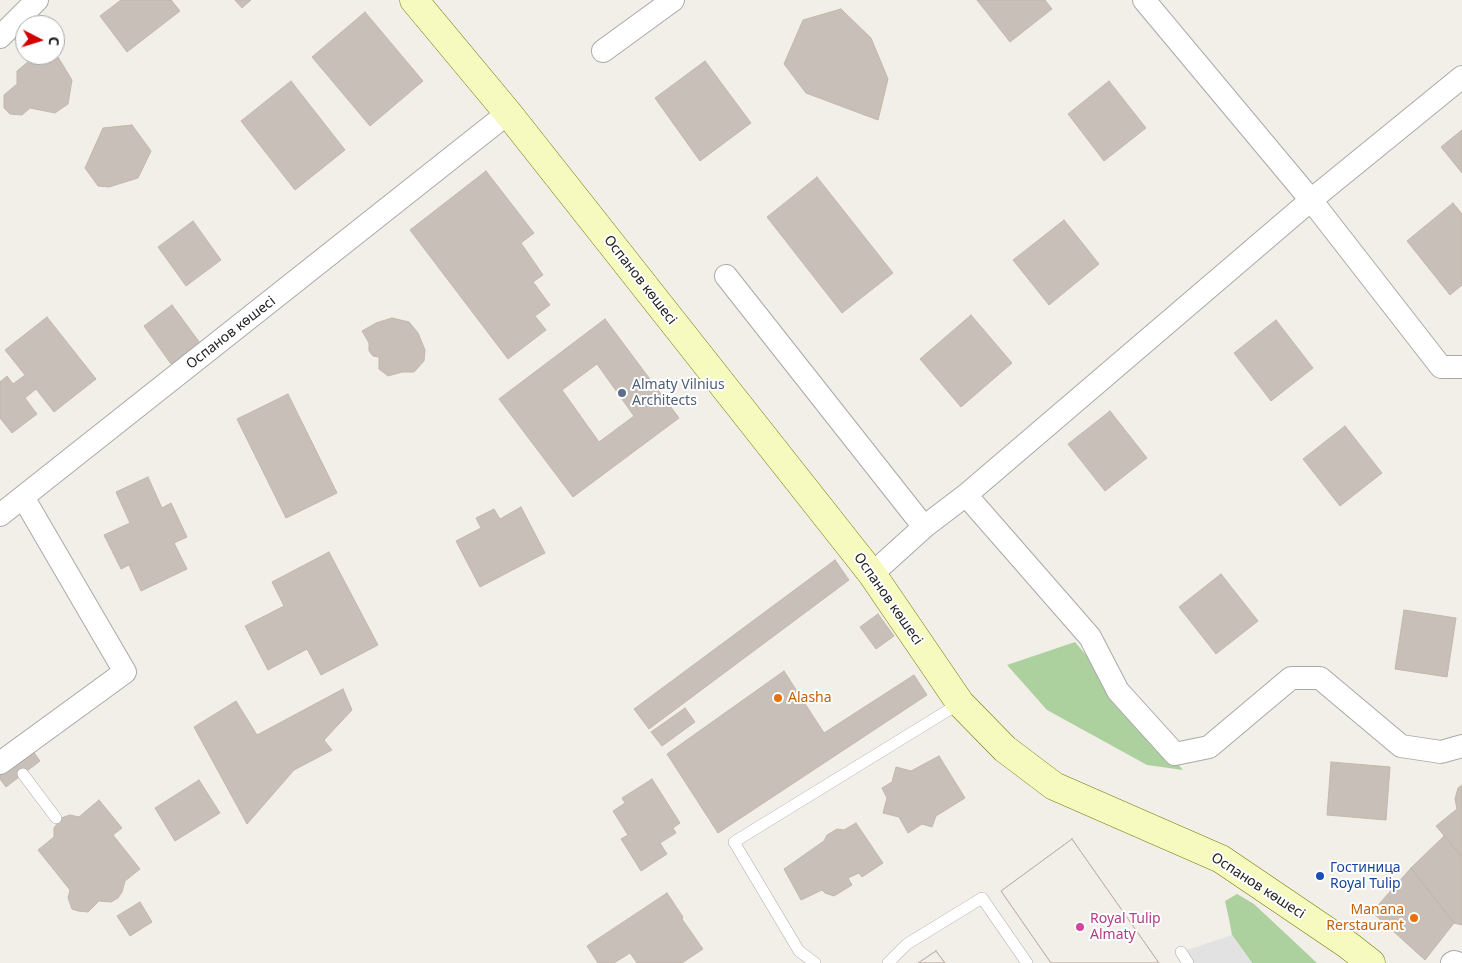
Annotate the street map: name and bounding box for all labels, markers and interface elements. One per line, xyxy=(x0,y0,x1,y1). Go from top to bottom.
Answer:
north arrow xyxy=(15,15,65,65)
text: С xyxy=(45,36,64,47)
street label: Оспанов көшесі xyxy=(600,232,680,328)
street label: Оспанов көшесі xyxy=(183,293,279,373)
place label: Almaty Vilnius Architects xyxy=(632,377,725,410)
marker: Almaty Vilnius Architects xyxy=(616,387,628,399)
street label: Оспанов көшесі xyxy=(850,550,926,648)
place label: Alasha xyxy=(788,690,832,706)
marker: Alasha xyxy=(772,692,784,704)
street label: Оспанов көшесі xyxy=(1208,849,1308,923)
place label: Гостиница Royal Tulip xyxy=(1330,860,1401,892)
marker: Гостиница Royal Tulip xyxy=(1314,870,1326,882)
place label: Manana Rerstaurant xyxy=(1326,902,1404,934)
place label: Royal Tulip Almaty xyxy=(1090,911,1161,944)
marker: Manana Rerstaurant xyxy=(1408,912,1420,924)
marker: Royal Tulip Almaty xyxy=(1074,921,1086,933)

